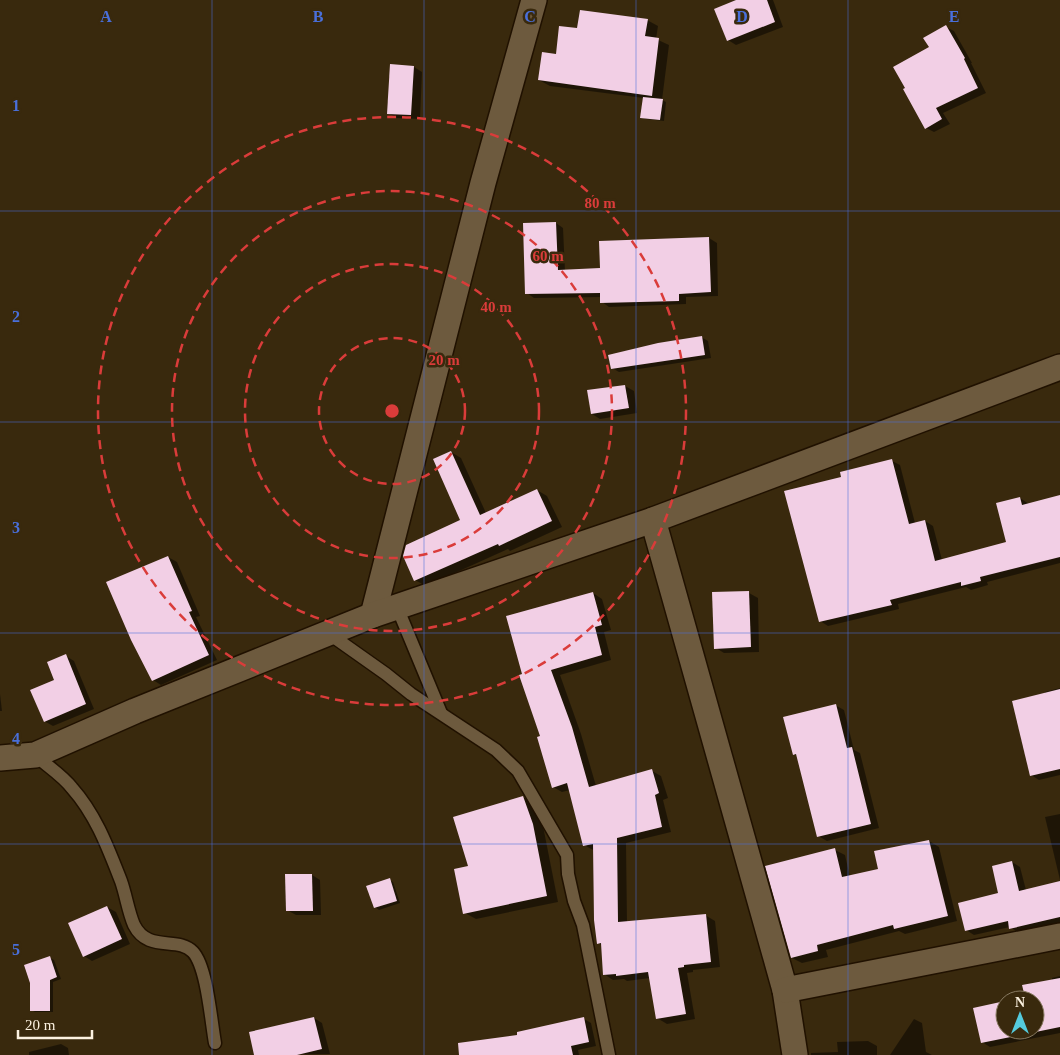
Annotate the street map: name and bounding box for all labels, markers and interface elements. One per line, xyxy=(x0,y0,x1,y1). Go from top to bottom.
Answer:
text: A xyxy=(100,8,112,25)
text: B xyxy=(313,8,324,25)
text: C xyxy=(524,8,536,25)
text: D xyxy=(736,8,748,25)
text: E xyxy=(949,8,959,25)
text: 1 xyxy=(12,97,20,114)
text: 80 m xyxy=(584,195,616,211)
text: 60 m xyxy=(532,248,564,264)
text: 40 m xyxy=(480,299,512,315)
text: 2 xyxy=(12,308,20,325)
text: 20 m xyxy=(428,352,460,368)
centre of rings xyxy=(383,402,401,420)
text: 3 xyxy=(12,519,20,536)
text: 4 xyxy=(12,730,20,747)
text: 5 xyxy=(12,941,20,958)
north arrow xyxy=(995,990,1045,1040)
text: N xyxy=(1015,995,1025,1010)
scale bar xyxy=(18,1008,91,1040)
text: 20 m xyxy=(25,1017,56,1033)

